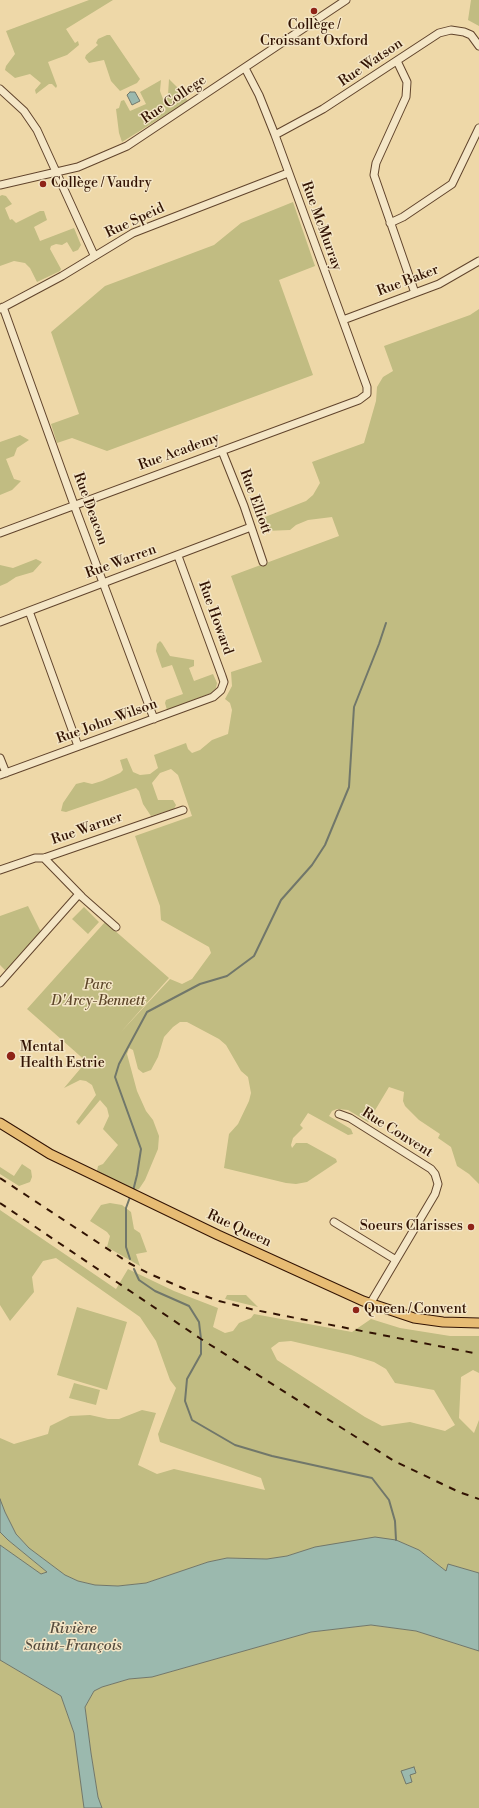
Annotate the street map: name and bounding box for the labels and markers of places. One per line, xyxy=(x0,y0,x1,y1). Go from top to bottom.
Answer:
marker: Collège / Croissant Oxford xyxy=(309,6,319,16)
place label: Collège / Croissant Oxford xyxy=(260,18,368,50)
place label: Collège / Vaudry xyxy=(51,176,152,192)
marker: Collège / Vaudry xyxy=(38,179,48,189)
place label: Mental Health Estrie xyxy=(20,1040,105,1072)
marker: Mental Health Estrie xyxy=(5,1050,17,1062)
place label: Soeurs Clarisses xyxy=(360,1219,463,1235)
marker: Soeurs Clarisses xyxy=(466,1222,476,1232)
place label: Queen / Convent xyxy=(364,1302,467,1318)
marker: Queen / Convent xyxy=(351,1305,361,1315)

